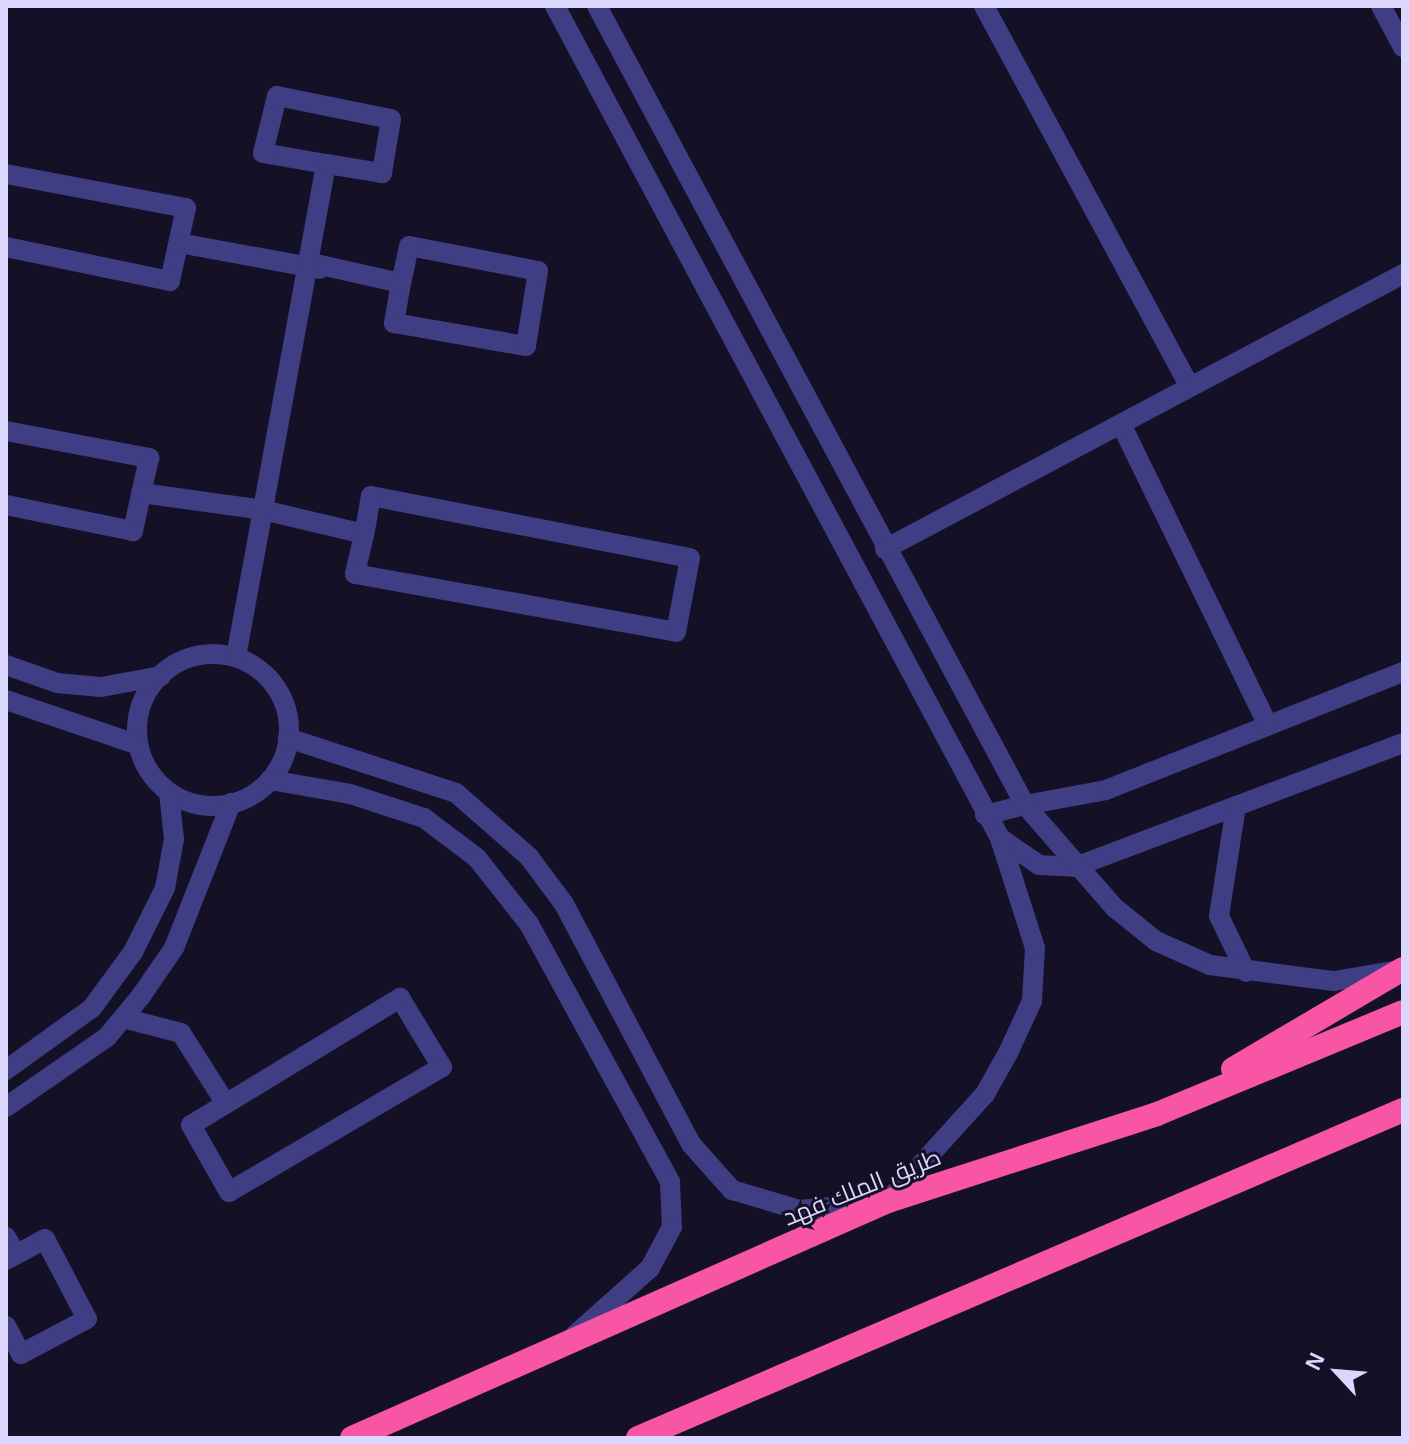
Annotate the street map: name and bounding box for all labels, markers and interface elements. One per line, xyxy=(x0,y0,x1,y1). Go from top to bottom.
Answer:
street label: طريق الملك فهد xyxy=(779,1142,945,1232)
north arrow xyxy=(1297,1332,1377,1412)
text: N xyxy=(1300,1349,1330,1374)

